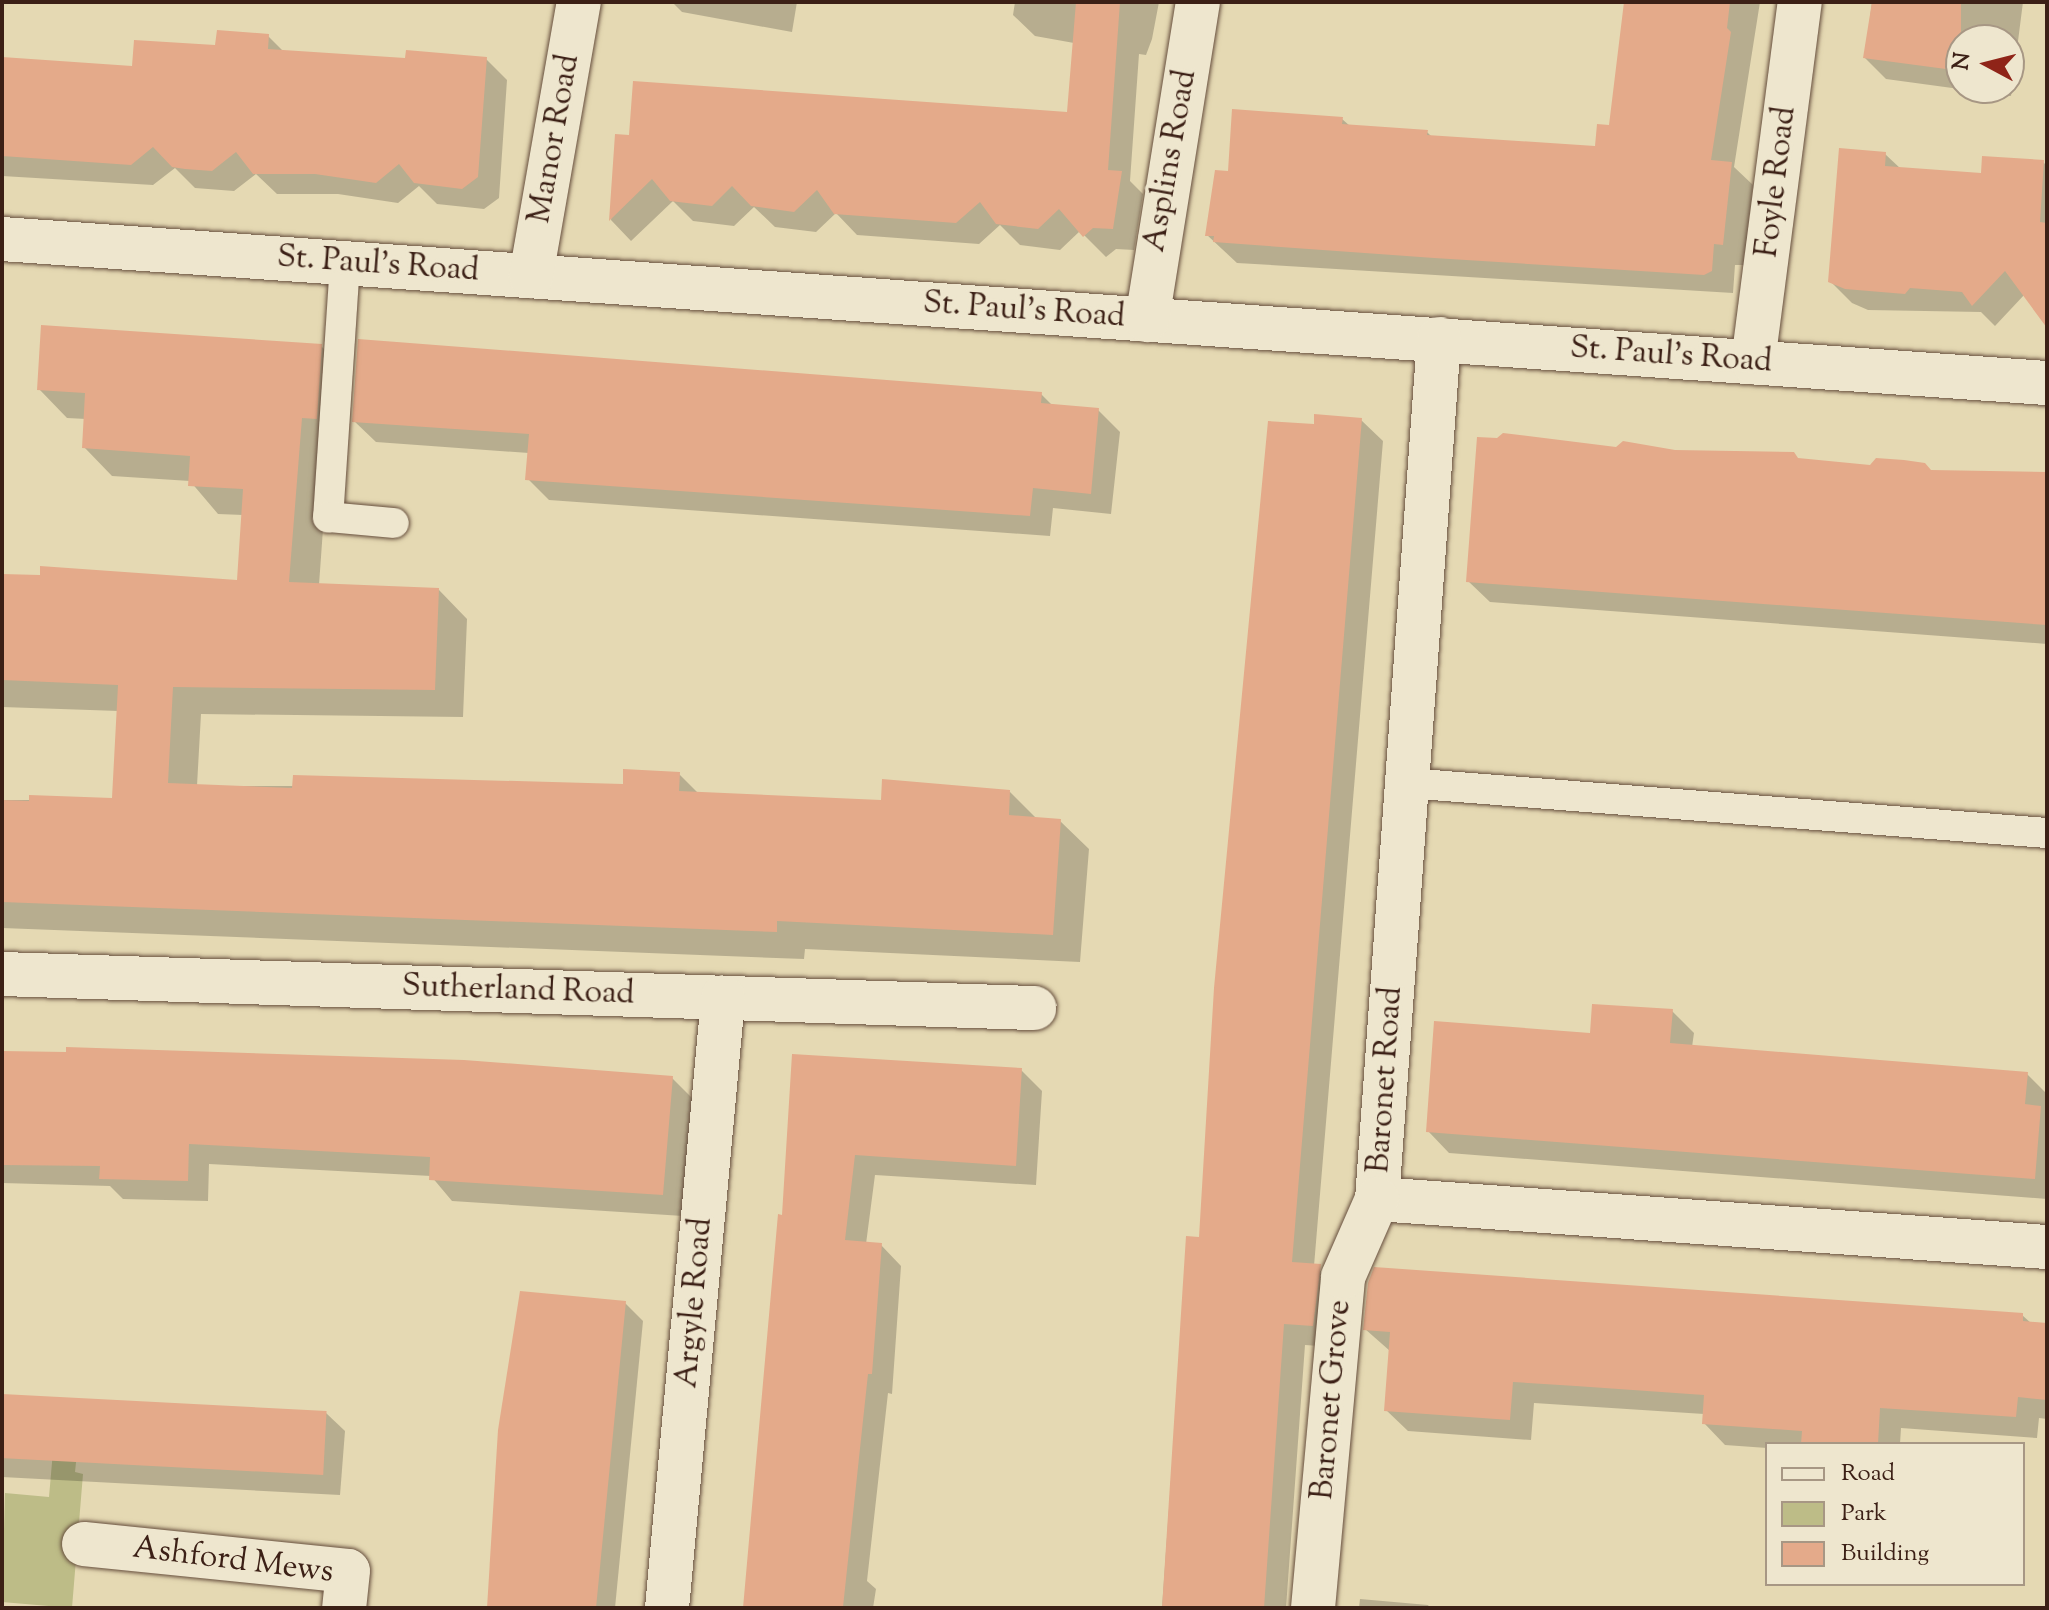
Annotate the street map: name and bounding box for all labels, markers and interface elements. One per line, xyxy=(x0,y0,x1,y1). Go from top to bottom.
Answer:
north arrow xyxy=(1945,24,2025,104)
street label: Manor Road xyxy=(521,51,589,227)
text: N xyxy=(1946,51,1980,72)
street label: Asplins Road xyxy=(1136,67,1206,255)
street label: Foyle Road xyxy=(1749,104,1805,260)
street label: St. Paul's Road xyxy=(276,239,480,291)
street label: St. Paul's Road xyxy=(922,285,1126,337)
street label: St. Paul's Road xyxy=(1569,330,1773,382)
street label: Sutherland Road xyxy=(401,968,635,1014)
street label: Baronet Road xyxy=(1360,985,1412,1175)
street label: Argyle Road xyxy=(668,1216,722,1390)
street label: Baronet Grove xyxy=(1304,1298,1360,1502)
legend xyxy=(1765,1442,2025,1586)
text: Road xyxy=(1841,1457,1895,1491)
text: Park xyxy=(1841,1497,1887,1531)
street label: Ashford Mews xyxy=(130,1530,336,1592)
text: Building xyxy=(1841,1537,1929,1571)

